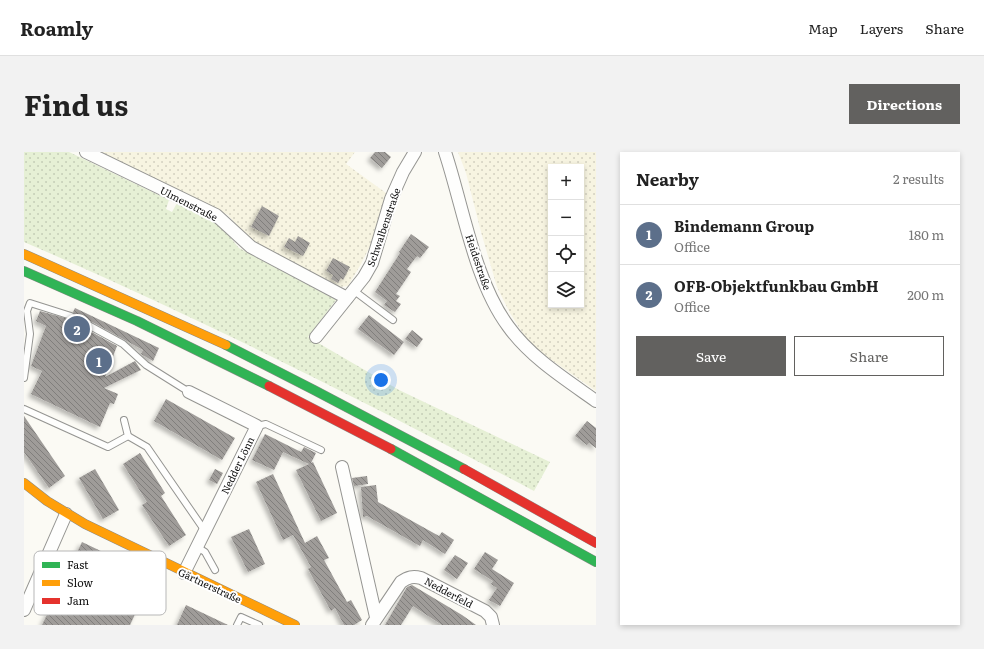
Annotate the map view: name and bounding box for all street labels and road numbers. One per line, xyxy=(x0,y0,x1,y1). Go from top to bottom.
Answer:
street label: Ulmenstraße xyxy=(158,182,220,224)
street label: Schwalbenstraße xyxy=(362,186,404,268)
street label: Heidestraße xyxy=(462,232,496,292)
street label: Nedder Lönn xyxy=(217,433,258,496)
street label: Gärtnerstraße xyxy=(176,564,244,606)
street label: Nedderfeld xyxy=(422,573,476,611)

